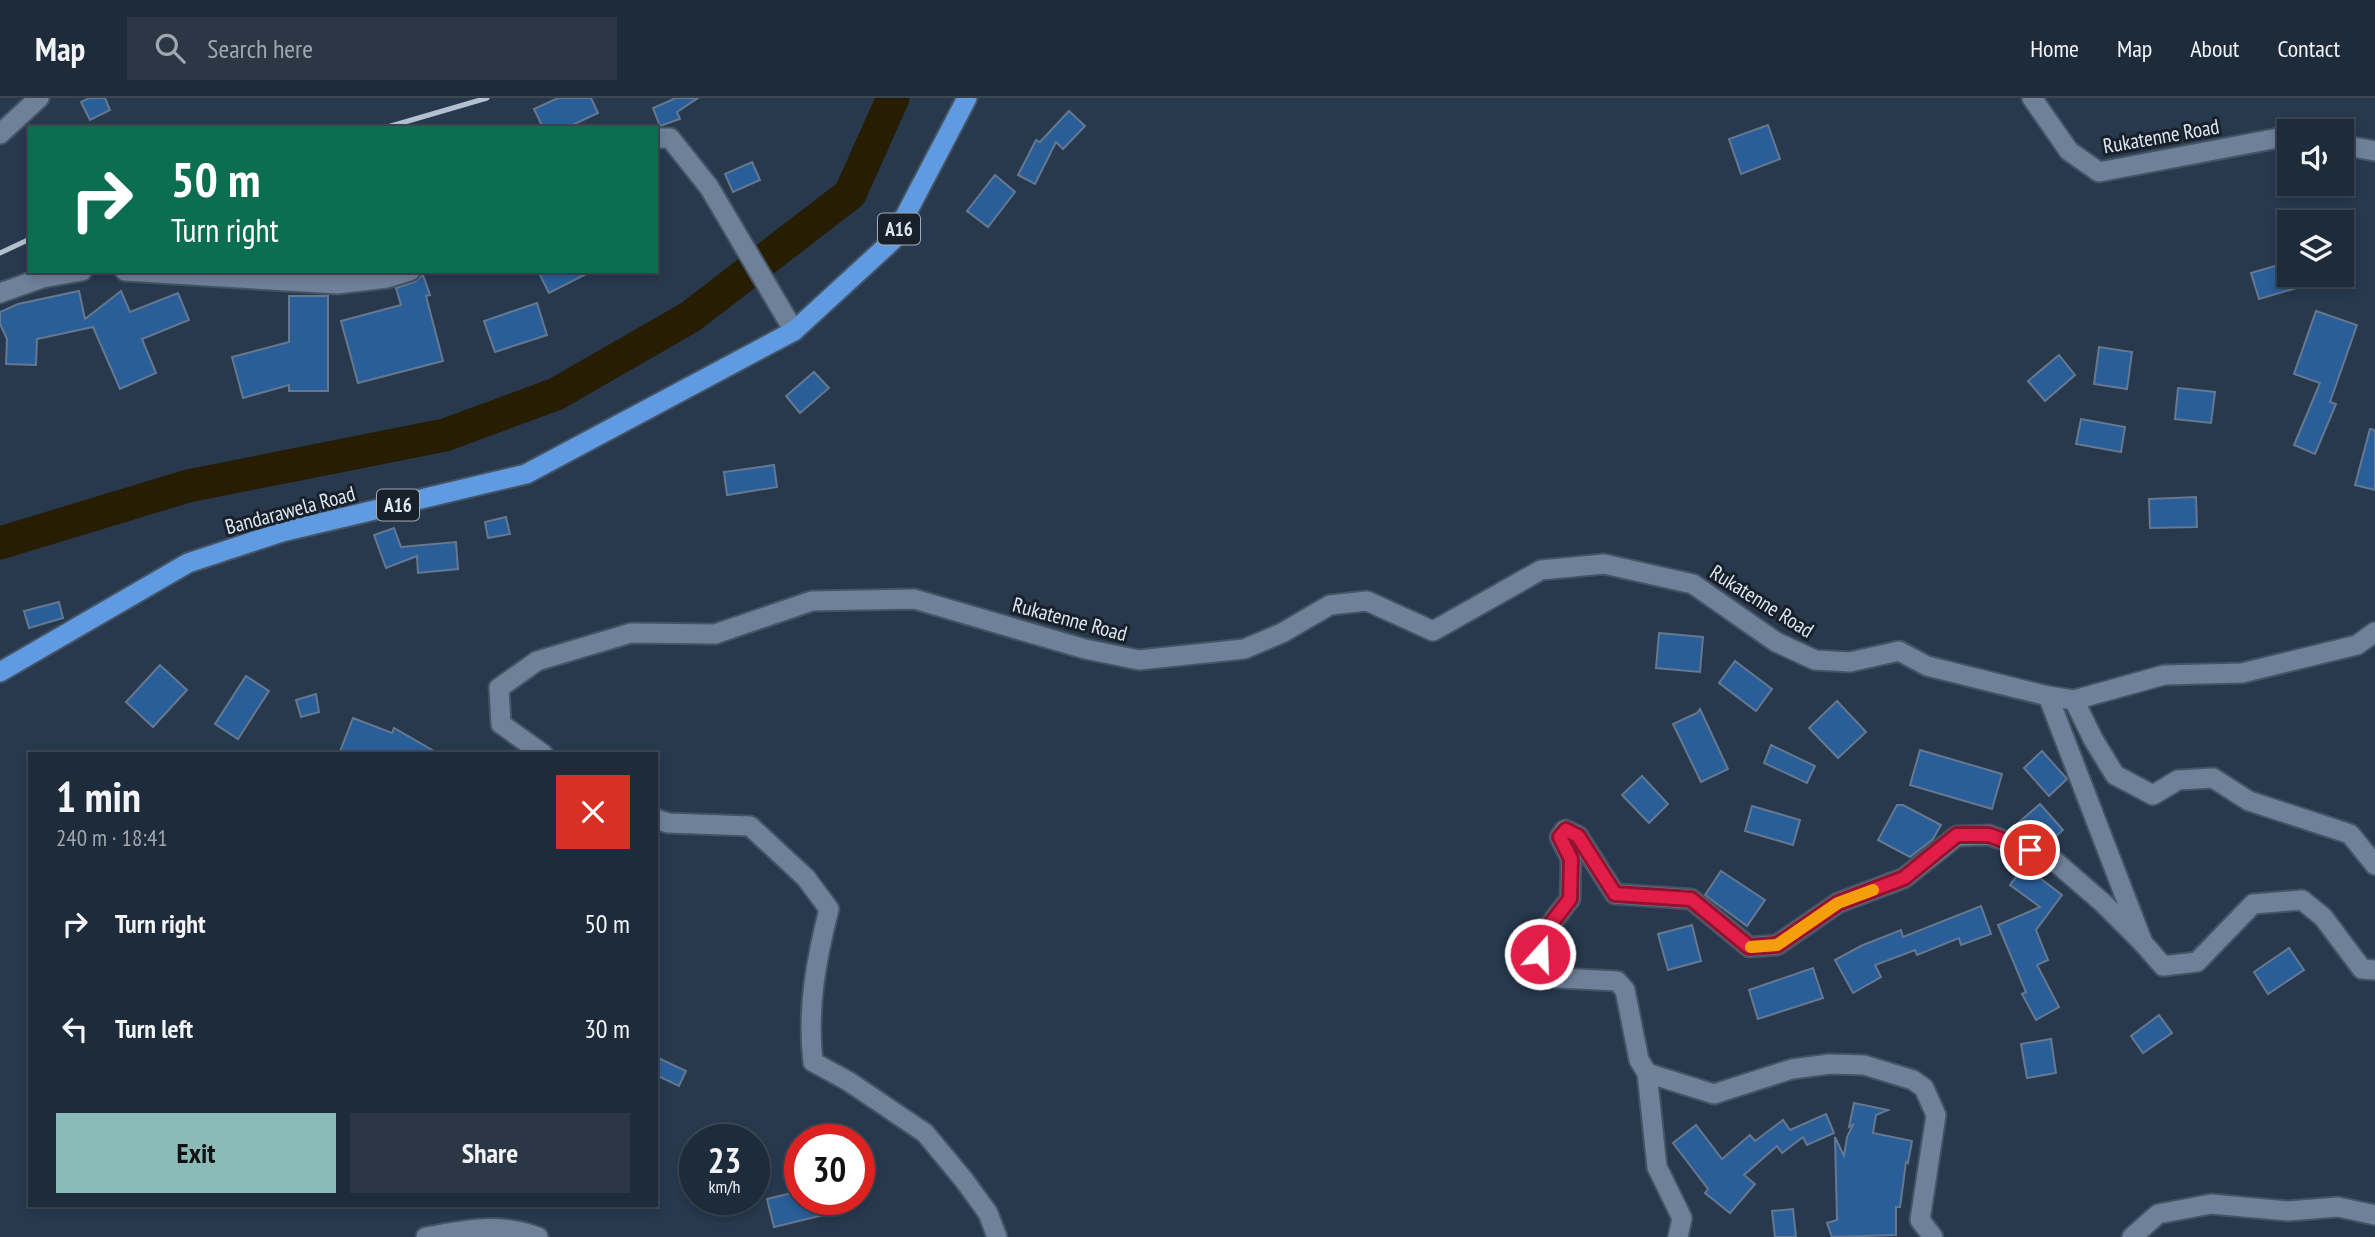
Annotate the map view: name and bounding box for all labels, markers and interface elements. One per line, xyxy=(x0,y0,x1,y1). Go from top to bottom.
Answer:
search box xyxy=(127,17,617,80)
text: Map xyxy=(35,27,85,70)
icon: search xyxy=(151,29,189,67)
text: Search here xyxy=(207,32,313,65)
text: Home xyxy=(2030,33,2079,64)
text: Map xyxy=(2117,33,2152,64)
text: About xyxy=(2190,33,2239,64)
text: Contact xyxy=(2277,33,2340,64)
street label: Rukatenne Road xyxy=(2101,113,2221,159)
map controls xyxy=(2277,119,2354,287)
button: sound xyxy=(2277,119,2354,196)
text: 50 m xyxy=(171,147,260,211)
icon: right xyxy=(56,154,147,245)
text: Turn right xyxy=(171,209,279,251)
button: layers xyxy=(2277,210,2354,287)
road number: A16 xyxy=(878,214,920,244)
street label: Bandarawela Road xyxy=(222,480,358,540)
road number: A16 xyxy=(377,490,419,520)
street label: Rukatenne Road xyxy=(1705,558,1819,644)
street label: Rukatenne Road xyxy=(1010,591,1130,647)
text: 1 min xyxy=(56,769,141,824)
button: close xyxy=(556,775,630,849)
pin xyxy=(2000,820,2060,880)
text: 240 m · 18:41 xyxy=(56,823,168,852)
icon: arrive xyxy=(2011,831,2049,869)
icon: right xyxy=(56,905,94,943)
text: Turn right xyxy=(115,907,206,940)
text: 50 m xyxy=(584,907,630,940)
position arrow xyxy=(1503,917,1577,991)
icon: left xyxy=(56,1010,94,1048)
text: Turn left xyxy=(115,1012,193,1045)
text: 30 m xyxy=(584,1012,630,1045)
button: Exit xyxy=(56,1113,336,1193)
button: Share xyxy=(350,1113,630,1193)
speed limit sign: 30 xyxy=(784,1124,875,1215)
text: 23 xyxy=(708,1137,741,1183)
text: km/h xyxy=(709,1175,740,1198)

